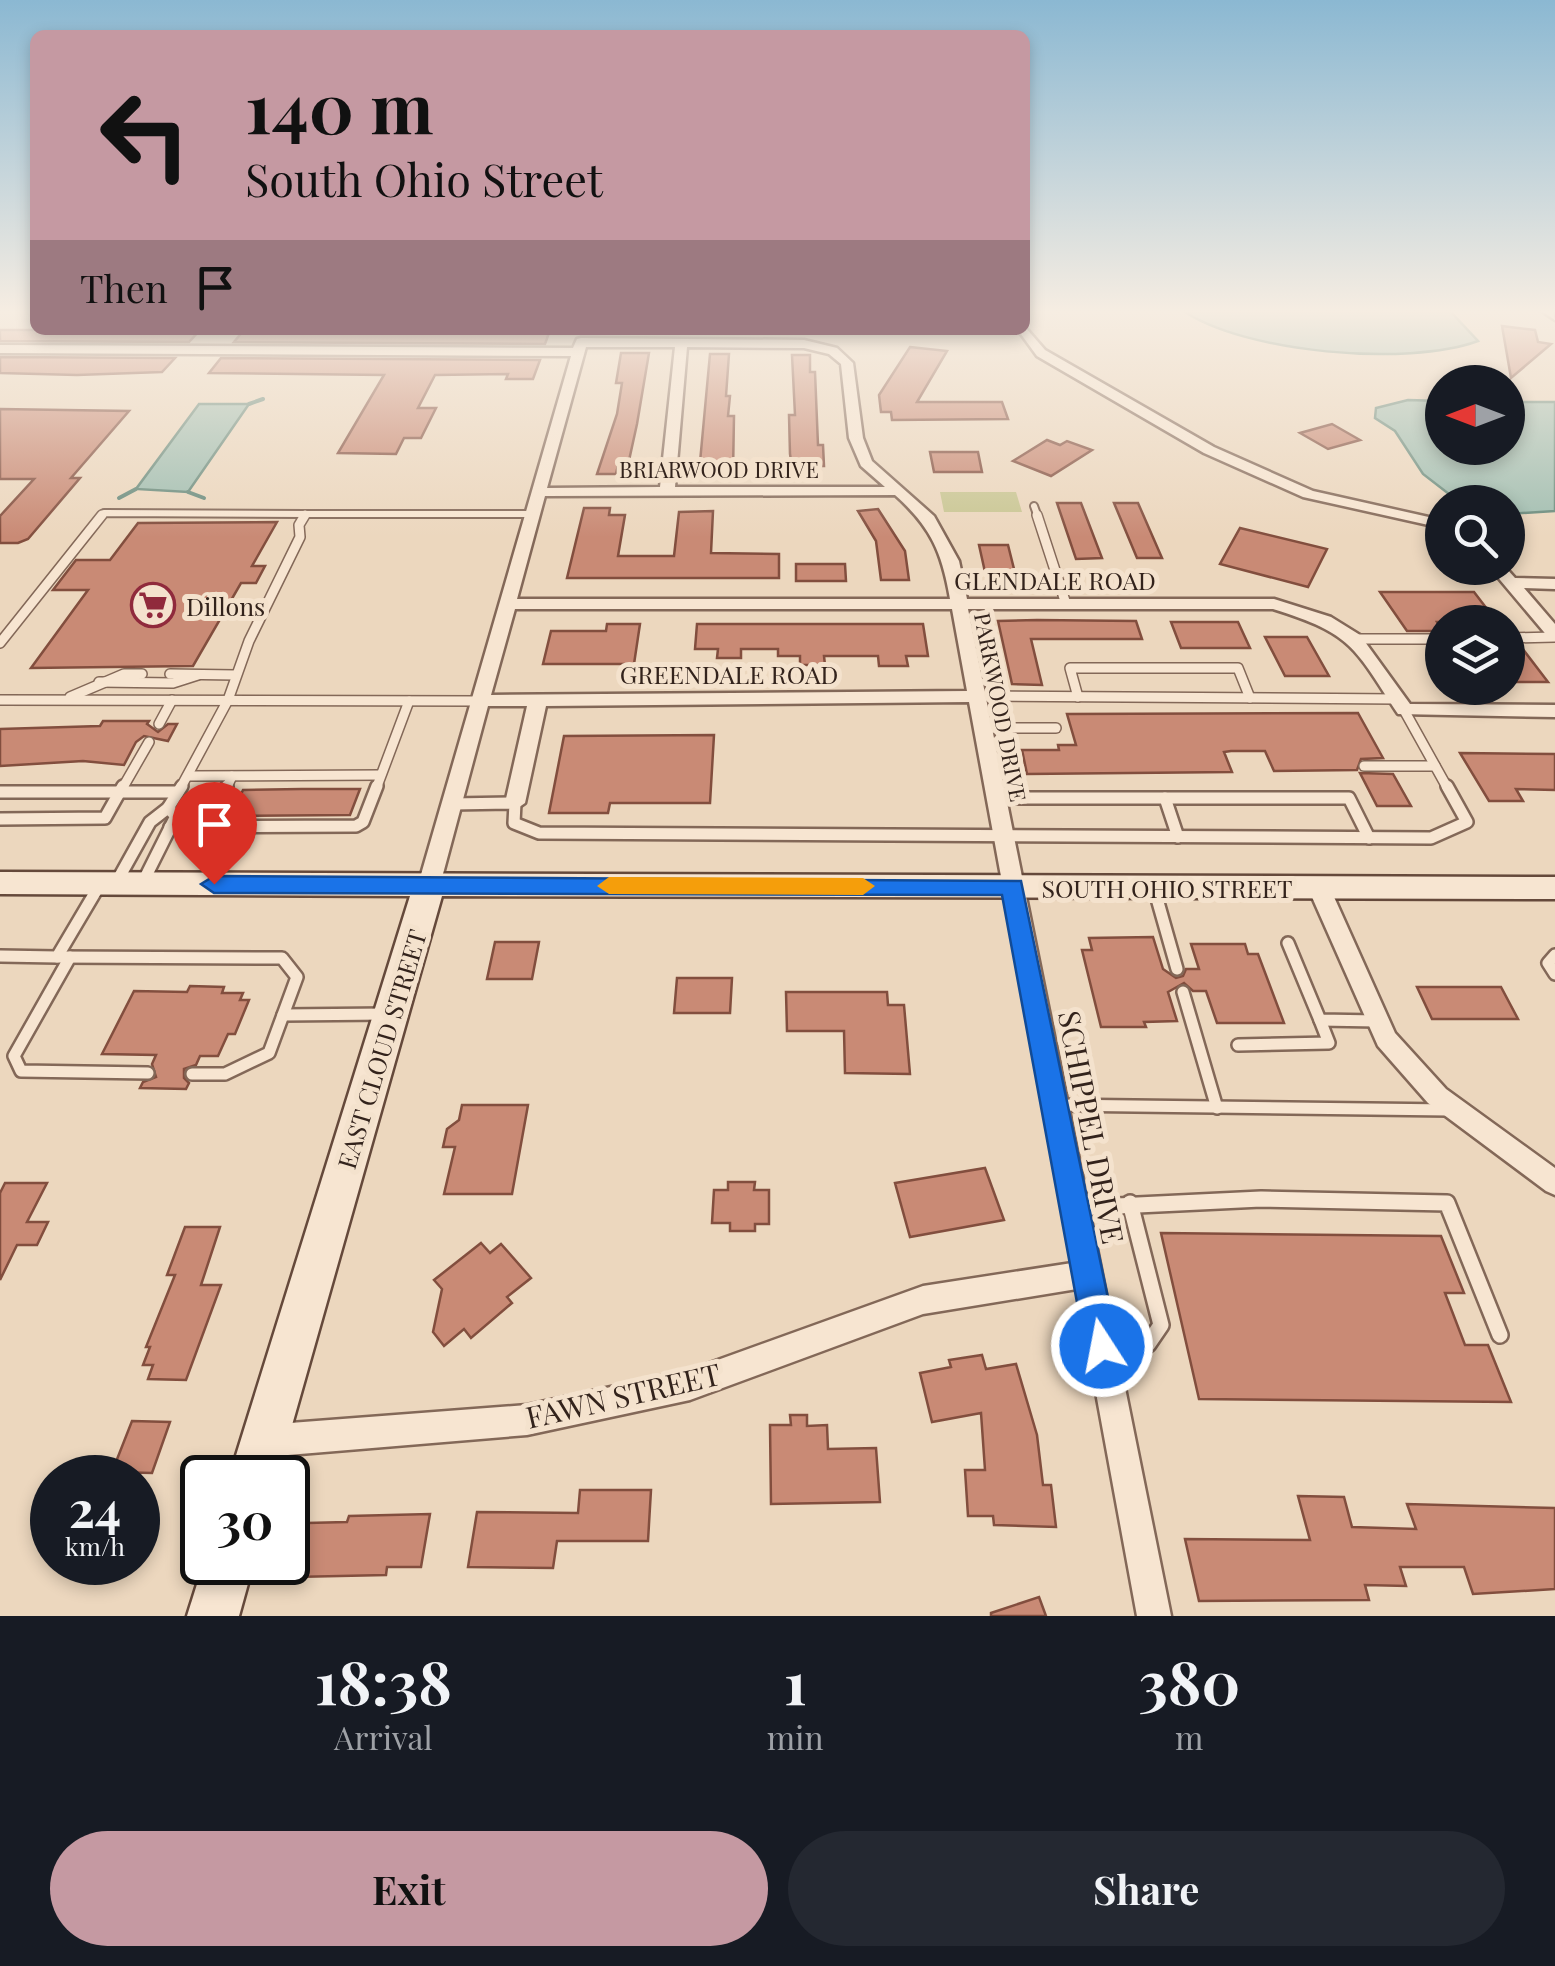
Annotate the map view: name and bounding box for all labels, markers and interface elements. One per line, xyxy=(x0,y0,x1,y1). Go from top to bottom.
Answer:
text: 140 m xyxy=(245,58,434,152)
icon: left xyxy=(80,70,210,200)
text: South Ohio Street xyxy=(245,148,603,208)
icon: arrive xyxy=(188,260,243,315)
text: Then xyxy=(80,262,168,313)
north arrow xyxy=(1425,365,1525,465)
map controls xyxy=(1425,365,1525,705)
street label: BRIARWOOD DRIVE xyxy=(619,454,819,484)
button: search xyxy=(1425,485,1525,585)
street label: GLENDALE ROAD xyxy=(954,563,1156,596)
supermarket icon: Dillons xyxy=(130,582,176,628)
place label: Dillons xyxy=(186,589,265,622)
button: layers xyxy=(1425,605,1525,705)
street label: PARKWOOD DRIVE xyxy=(968,610,1034,804)
street label: GREENDALE ROAD xyxy=(620,657,838,690)
pin xyxy=(172,782,257,885)
icon: arrive xyxy=(187,797,242,852)
street label: SOUTH OHIO STREET xyxy=(1041,871,1293,904)
street label: EAST CLOUD STREET xyxy=(329,925,433,1173)
street label: SCHIPPEL DRIVE xyxy=(1050,1007,1134,1247)
position arrow xyxy=(1050,1294,1154,1398)
street label: FAWN STREET xyxy=(522,1353,724,1437)
speed limit sign: 30 xyxy=(180,1455,310,1585)
text: 24 xyxy=(69,1474,121,1541)
text: km/h xyxy=(65,1529,125,1562)
text: 18:38 xyxy=(315,1640,452,1720)
text: 1 xyxy=(784,1640,807,1720)
text: 380 xyxy=(1138,1640,1240,1720)
text: Arrival xyxy=(334,1715,433,1758)
text: min xyxy=(767,1715,824,1758)
text: m xyxy=(1175,1715,1204,1758)
button: Exit xyxy=(50,1831,768,1946)
button: Share xyxy=(788,1831,1505,1946)

